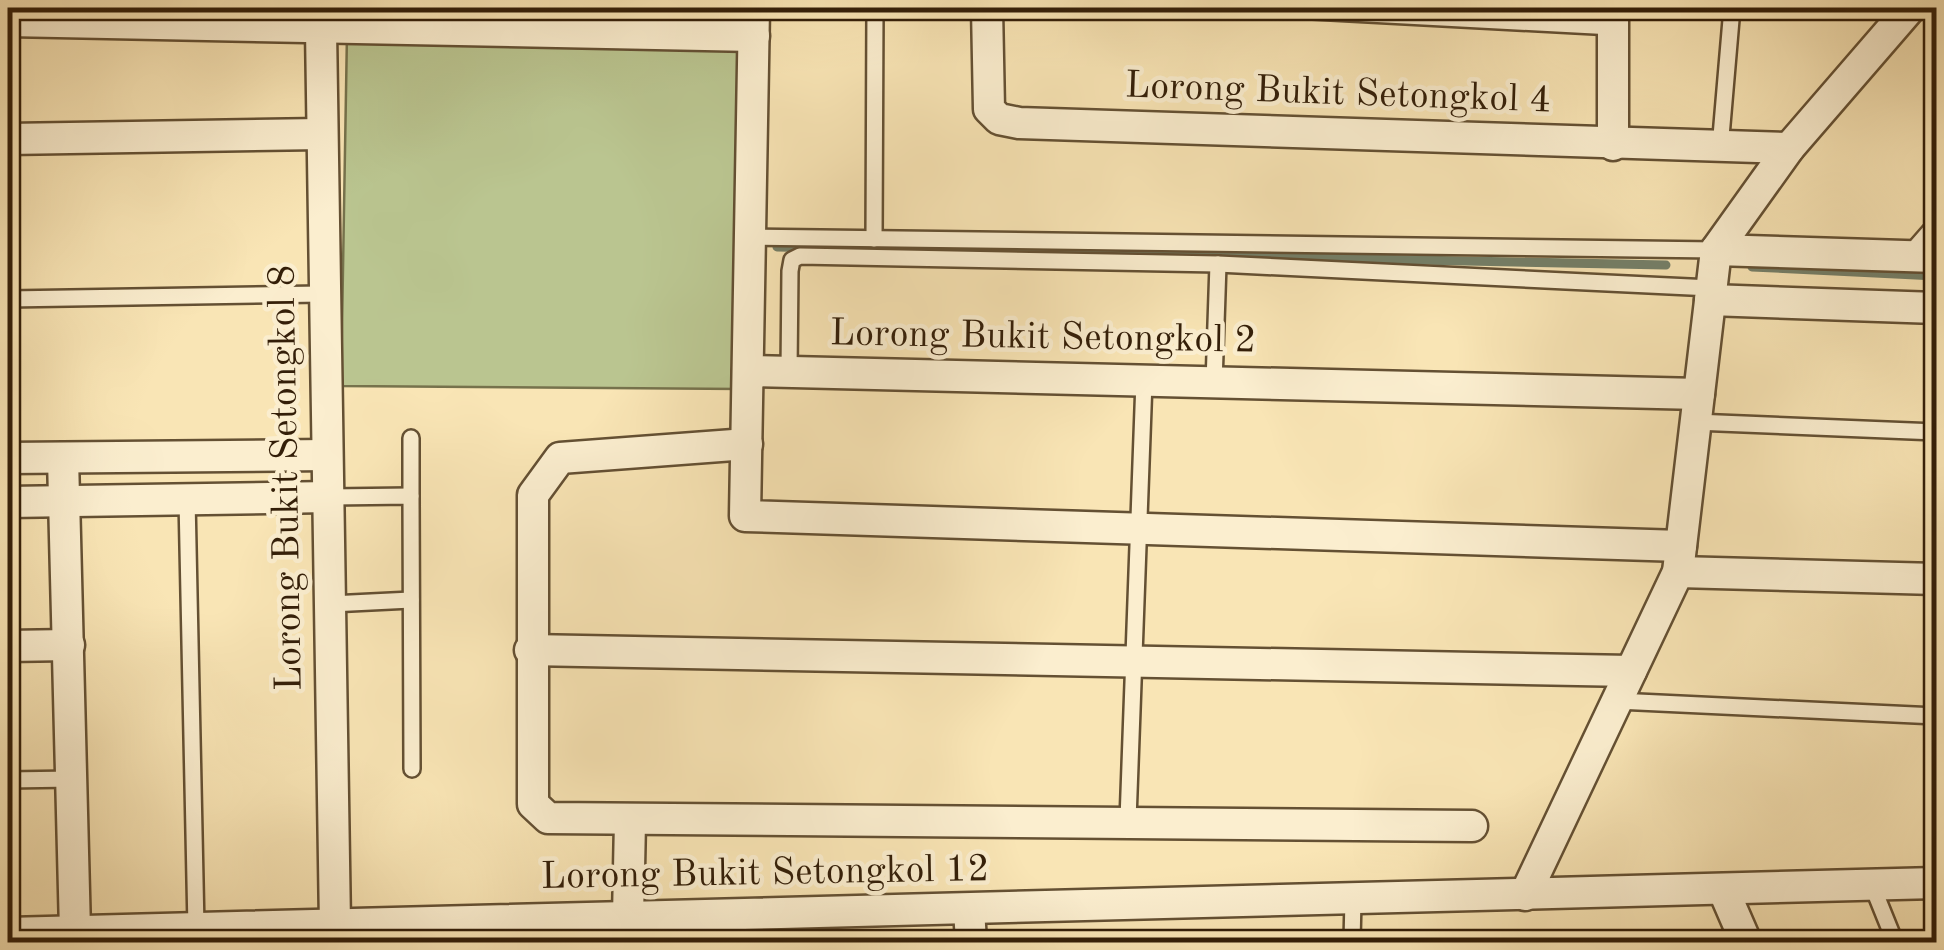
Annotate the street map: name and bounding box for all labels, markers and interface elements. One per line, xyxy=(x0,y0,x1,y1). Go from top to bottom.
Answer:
street label: Lorong Bukit Setongkol 4 xyxy=(1124,68,1552,120)
street label: Lorong Bukit Setongkol 8 xyxy=(264,264,310,692)
street label: Lorong Bukit Setongkol 2 xyxy=(829,315,1257,361)
street label: Lorong Bukit Setongkol 12 xyxy=(540,851,990,897)

